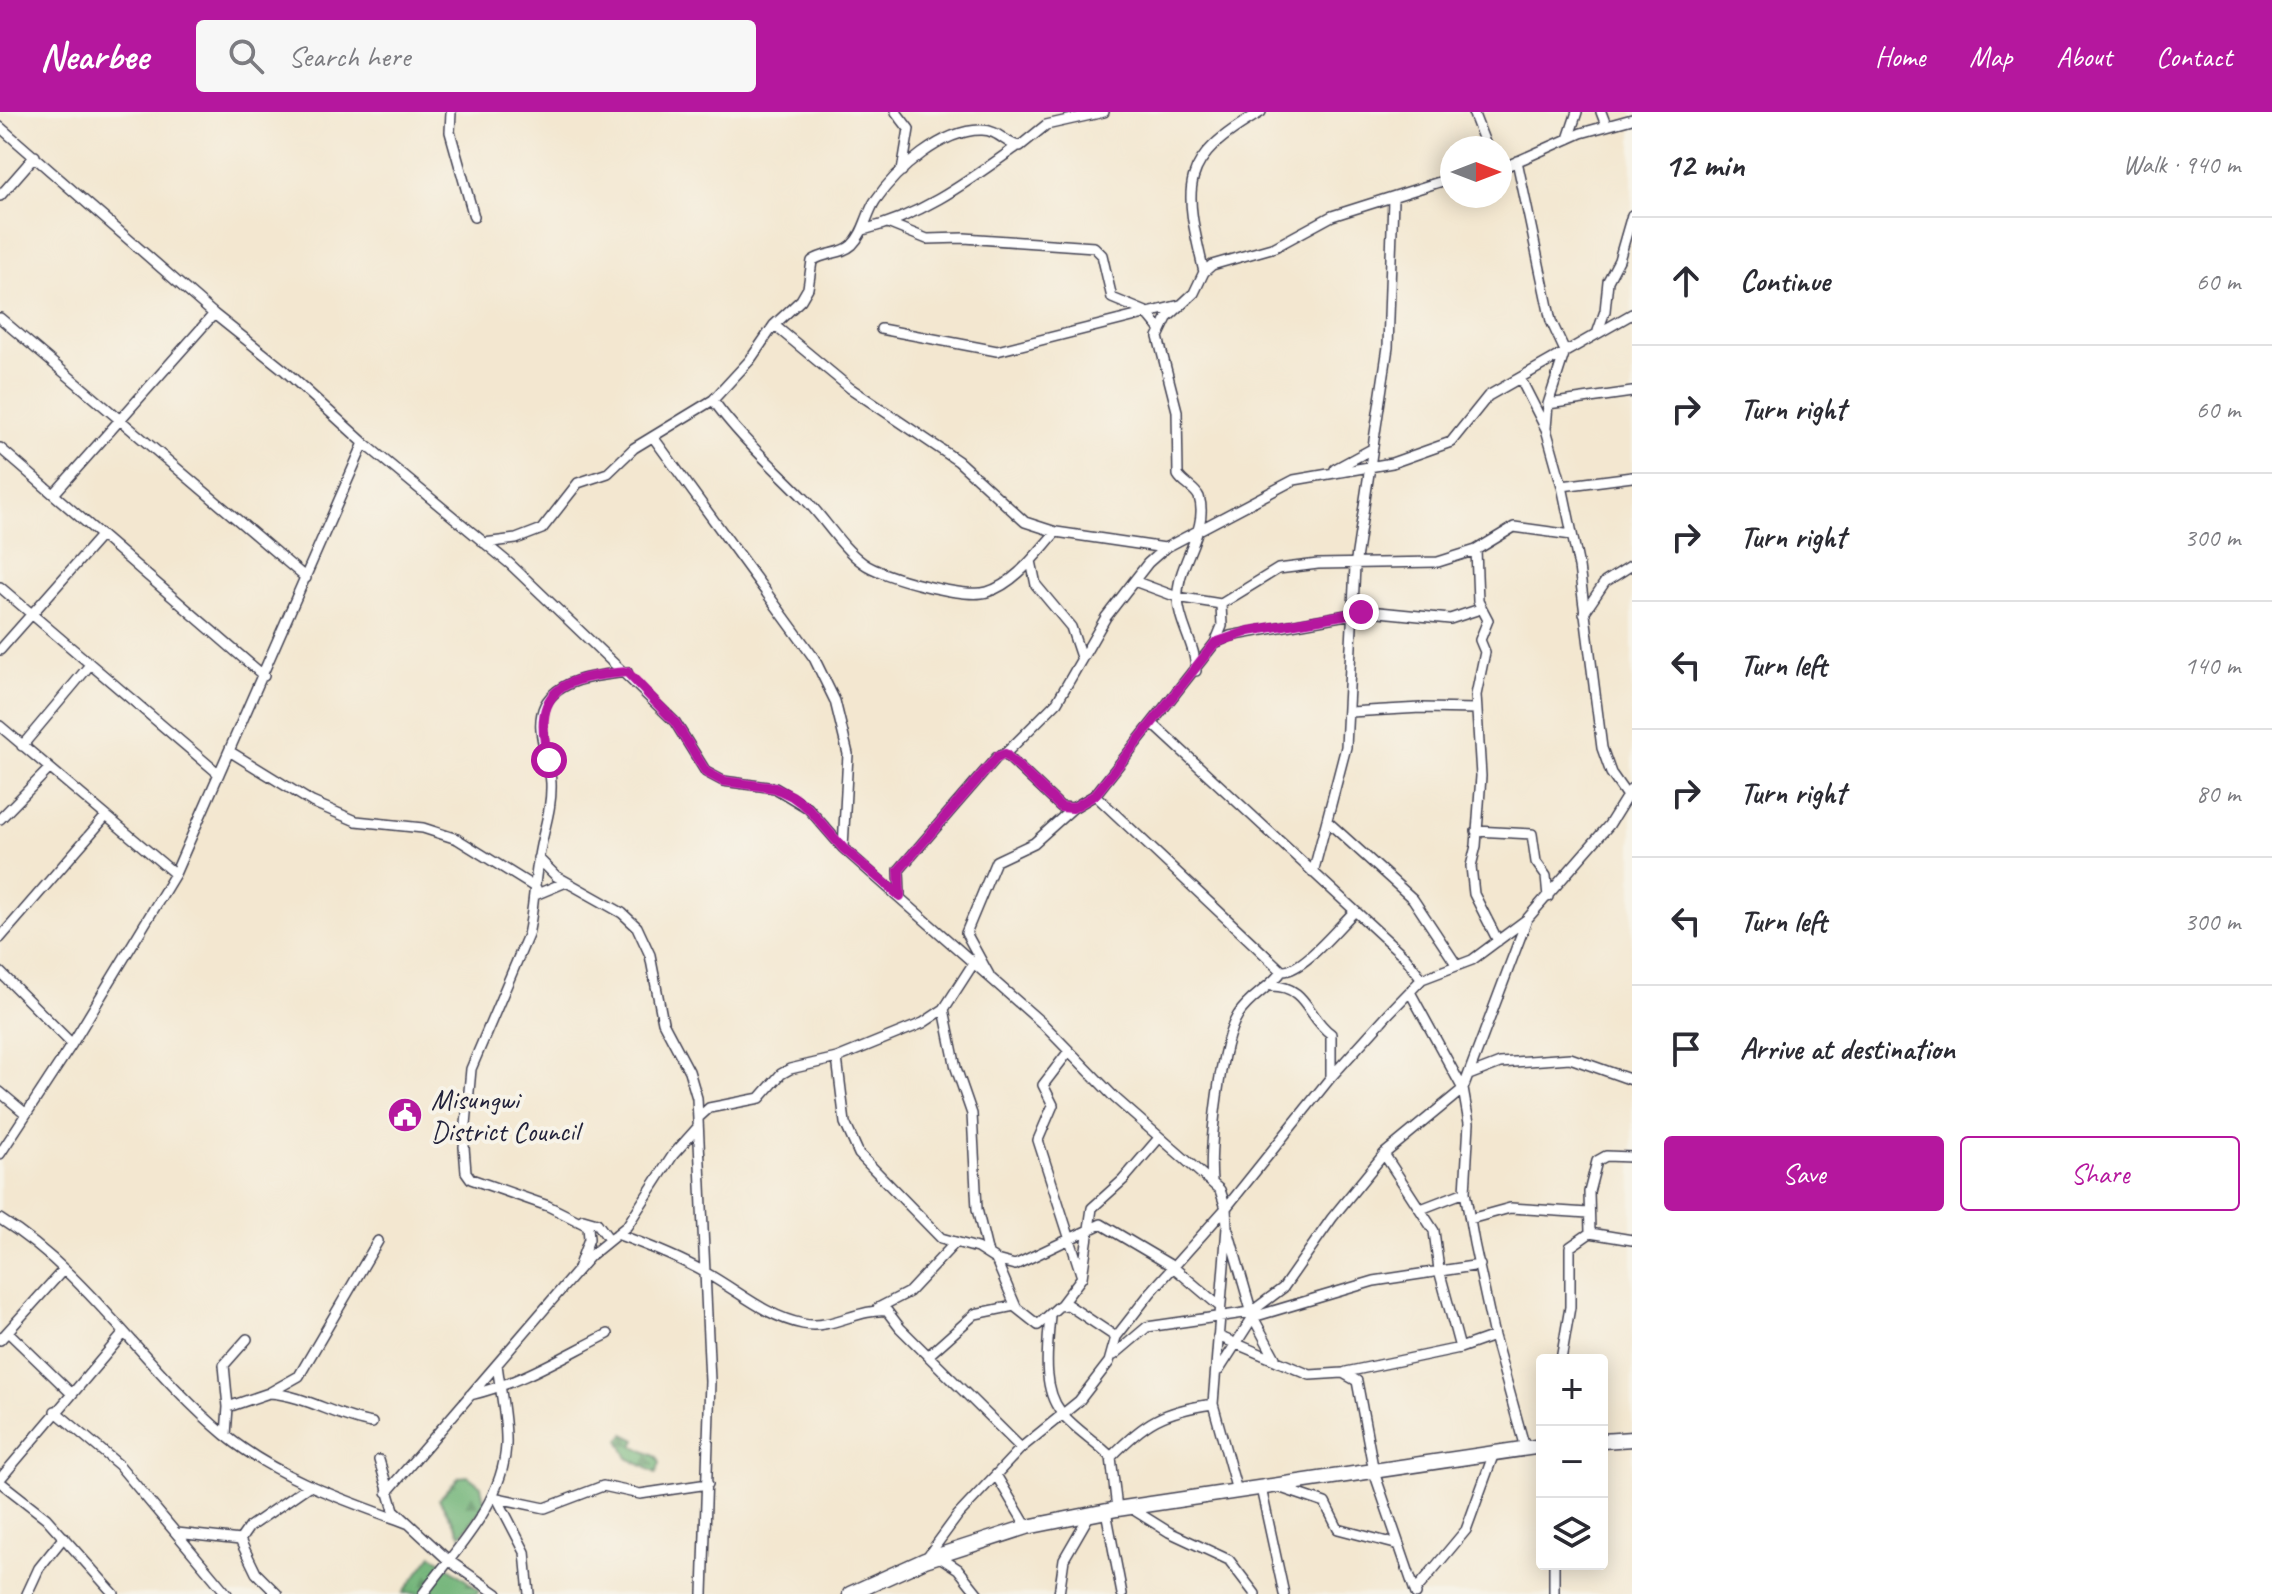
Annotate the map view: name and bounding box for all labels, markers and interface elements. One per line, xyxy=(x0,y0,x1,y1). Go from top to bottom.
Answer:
search box xyxy=(196,20,756,92)
text: Nearbee xyxy=(40,33,148,80)
icon: search xyxy=(224,34,268,78)
text: Search here xyxy=(288,37,410,75)
text: Home xyxy=(1875,39,1925,74)
text: Map xyxy=(1969,39,2012,74)
text: About xyxy=(2056,39,2112,74)
text: Contact xyxy=(2156,39,2232,74)
north arrow xyxy=(1440,136,1512,208)
text: 12 min xyxy=(1664,143,1744,186)
text: Walk · 940 m xyxy=(2123,148,2240,181)
icon: ahead xyxy=(1664,259,1708,303)
text: Continue xyxy=(1740,262,1830,300)
text: 60 m xyxy=(2196,265,2240,298)
icon: right xyxy=(1664,387,1708,431)
text: Turn right xyxy=(1740,390,1845,428)
text: 60 m xyxy=(2196,393,2240,426)
icon: right xyxy=(1664,515,1708,559)
text: Turn right xyxy=(1740,518,1845,556)
text: 300 m xyxy=(2184,521,2240,554)
route end xyxy=(1343,594,1379,630)
icon: left xyxy=(1664,643,1708,687)
text: Turn left xyxy=(1740,646,1827,684)
text: 140 m xyxy=(2184,649,2240,682)
route start xyxy=(531,742,567,778)
icon: right xyxy=(1664,771,1708,815)
text: Turn right xyxy=(1740,774,1845,812)
text: 80 m xyxy=(2196,777,2240,810)
icon: left xyxy=(1664,899,1708,943)
text: Turn left xyxy=(1740,902,1827,940)
text: 300 m xyxy=(2184,905,2240,938)
icon: arrive xyxy=(1664,1027,1708,1071)
text: Arrive at destination xyxy=(1740,1030,1955,1068)
place label: Misungwi District Council xyxy=(431,1082,584,1149)
public building icon: Misungwi District Council xyxy=(386,1096,424,1134)
button: Save xyxy=(1664,1136,1944,1211)
button: Share xyxy=(1960,1136,2240,1211)
map controls xyxy=(1536,1354,1608,1570)
button: + xyxy=(1536,1354,1608,1426)
button: − xyxy=(1536,1426,1608,1498)
button: layers xyxy=(1536,1498,1608,1570)

